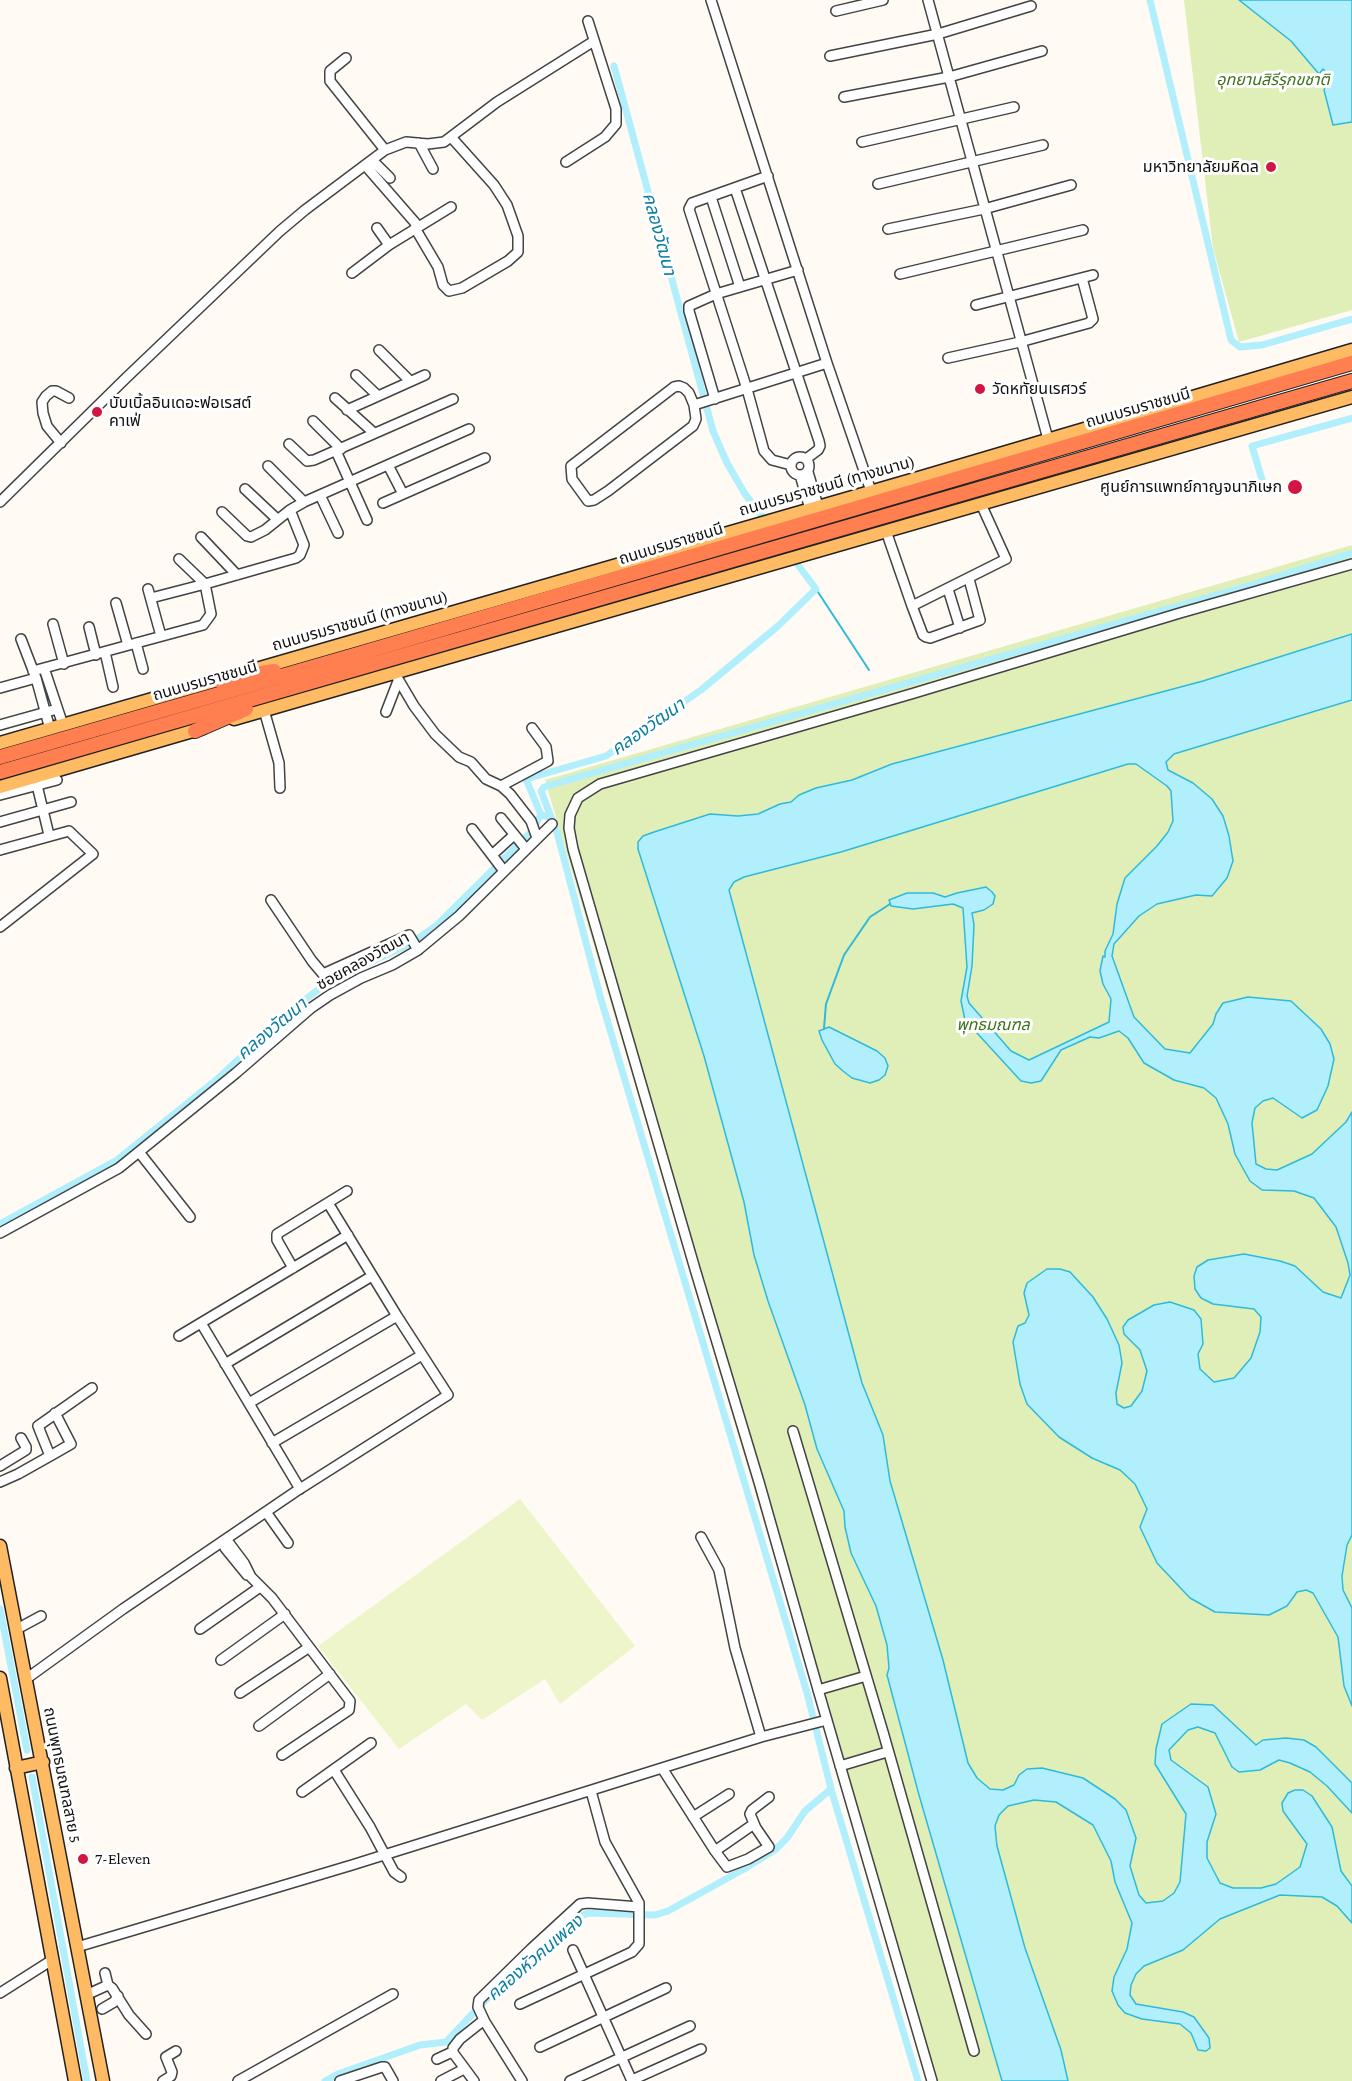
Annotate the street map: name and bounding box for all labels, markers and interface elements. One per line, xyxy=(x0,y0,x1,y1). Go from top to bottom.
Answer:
park label: อุทยานสิรีรุกขชาติ xyxy=(1216,70,1330,90)
place label: มหาวิทยาลัยมหิดล xyxy=(1143,157,1259,177)
marker: มหาวิทยาลัยมหิดล xyxy=(1264,160,1278,174)
water label: คลองวัฒนา xyxy=(638,190,680,278)
place label: วัดหทัยนเรศวร์ xyxy=(992,379,1086,399)
marker: วัดหทัยนเรศวร์ xyxy=(973,382,987,396)
street label: ถนนบรมราชชนนี xyxy=(1083,384,1193,432)
place label: บับเบิ้ลอินเดอะฟอเรสต์ คาเฟ่ xyxy=(109,393,251,431)
marker: บับเบิ้ลอินเดอะฟอเรสต์ คาเฟ่ xyxy=(90,405,104,419)
street label: ถนนบรมราชชนนี (ทางขนาน) xyxy=(737,452,917,520)
place label: ศูนย์การแพทย์กาญจนาภิเษก xyxy=(1100,477,1282,497)
marker: ศูนย์การแพทย์กาญจนาภิเษก xyxy=(1286,478,1304,496)
street label: ถนนบรมราชชนนี xyxy=(617,519,725,569)
street label: ถนนบรมราชชนนี (ทางขนาน) xyxy=(270,587,450,655)
street label: ถนนบรมราชชนนี xyxy=(150,657,260,705)
water label: คลองวัฒนา xyxy=(607,694,689,760)
street label: ซอยคลองวัฒนา xyxy=(313,928,413,994)
water label: คลองวัฒนา xyxy=(233,993,311,1065)
park label: พุทธมณฑล xyxy=(956,1015,1030,1035)
street label: ถนนพุทธมณฑลสาย 5 xyxy=(39,1705,85,1845)
place label: 7-Eleven xyxy=(95,1849,151,1869)
marker: 7-Eleven xyxy=(76,1852,90,1866)
water label: คลองหัวคนเพลง xyxy=(483,1910,587,2006)

